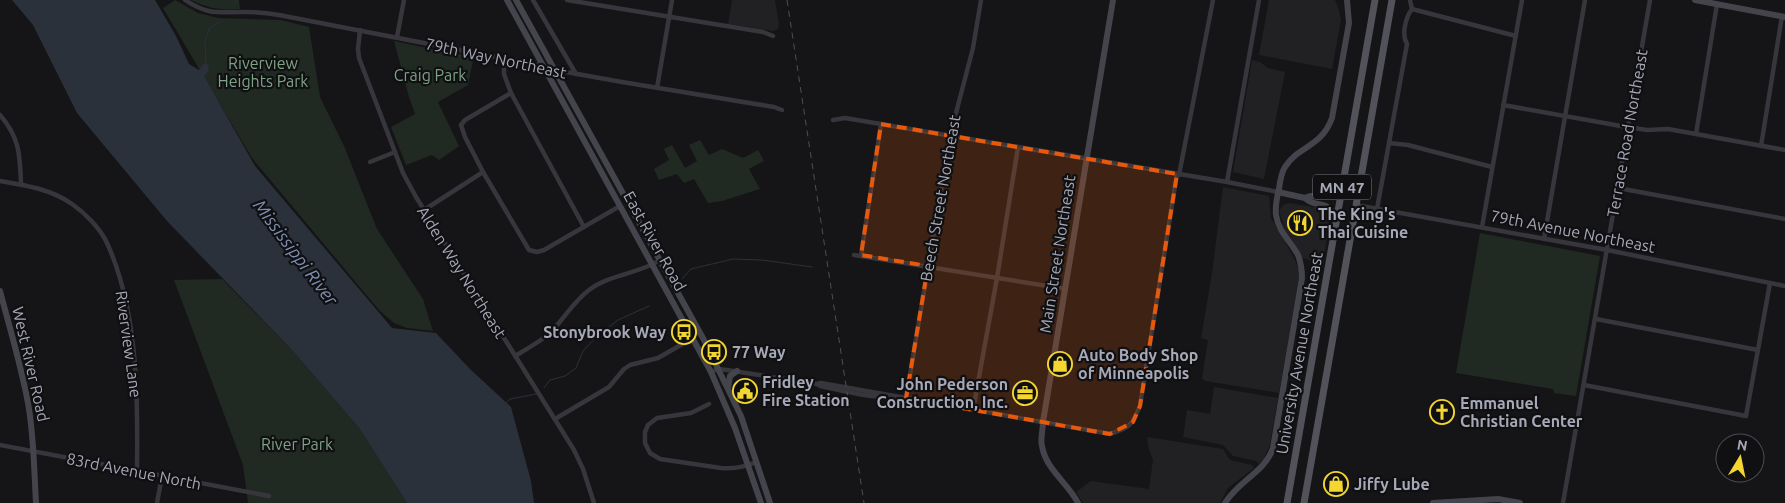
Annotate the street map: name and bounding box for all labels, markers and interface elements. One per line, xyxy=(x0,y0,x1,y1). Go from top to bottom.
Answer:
street label: 79th Way Northeast xyxy=(424,34,569,82)
street label: Terrace Road Northeast xyxy=(1603,47,1651,218)
park label: Riverview Heights Park xyxy=(218,54,308,90)
park label: Craig Park xyxy=(394,66,466,84)
street label: Beech Street Northeast xyxy=(916,113,964,283)
street label: Main Street Northeast xyxy=(1036,173,1078,334)
road number: MN 47 xyxy=(1313,174,1371,200)
street label: East River Road xyxy=(620,188,690,294)
water label: Mississippi River xyxy=(250,195,343,310)
street label: Alden Way Northeast xyxy=(414,203,510,342)
place label: The King's Thai Cuisine xyxy=(1318,205,1408,241)
street label: 79th Avenue Northeast xyxy=(1489,206,1658,256)
restaurant icon: The King's Thai Cuisine xyxy=(1287,210,1313,236)
street label: University Avenue Northeast xyxy=(1272,250,1326,456)
street label: Riverview Lane xyxy=(113,289,145,399)
street label: West River Road xyxy=(9,305,53,423)
bus stop icon: Stonybrook Way xyxy=(671,319,697,345)
place label: Stonybrook Way xyxy=(543,323,666,341)
bus stop icon: 77 Way xyxy=(701,339,727,365)
place label: 77 Way xyxy=(732,343,786,361)
place label: Auto Body Shop of Minneapolis xyxy=(1078,346,1198,382)
shop icon: Auto Body Shop of Minneapolis xyxy=(1047,351,1073,377)
place label: Fridley Fire Station xyxy=(762,373,850,409)
place label: John Pederson Construction, Inc. xyxy=(876,375,1008,411)
public building icon: Fridley Fire Station xyxy=(732,378,758,404)
office icon: John Pederson Construction, Inc. xyxy=(1012,380,1038,406)
place label: Emmanuel Christian Center xyxy=(1460,394,1583,430)
church icon: Emmanuel Christian Center xyxy=(1429,399,1455,425)
north arrow xyxy=(1715,433,1765,483)
park label: River Park xyxy=(261,435,333,453)
text: N xyxy=(1736,436,1749,454)
street label: 83rd Avenue North xyxy=(65,449,203,493)
shop icon: Jiffy Lube xyxy=(1323,471,1349,497)
place label: Jiffy Lube xyxy=(1354,475,1430,493)

